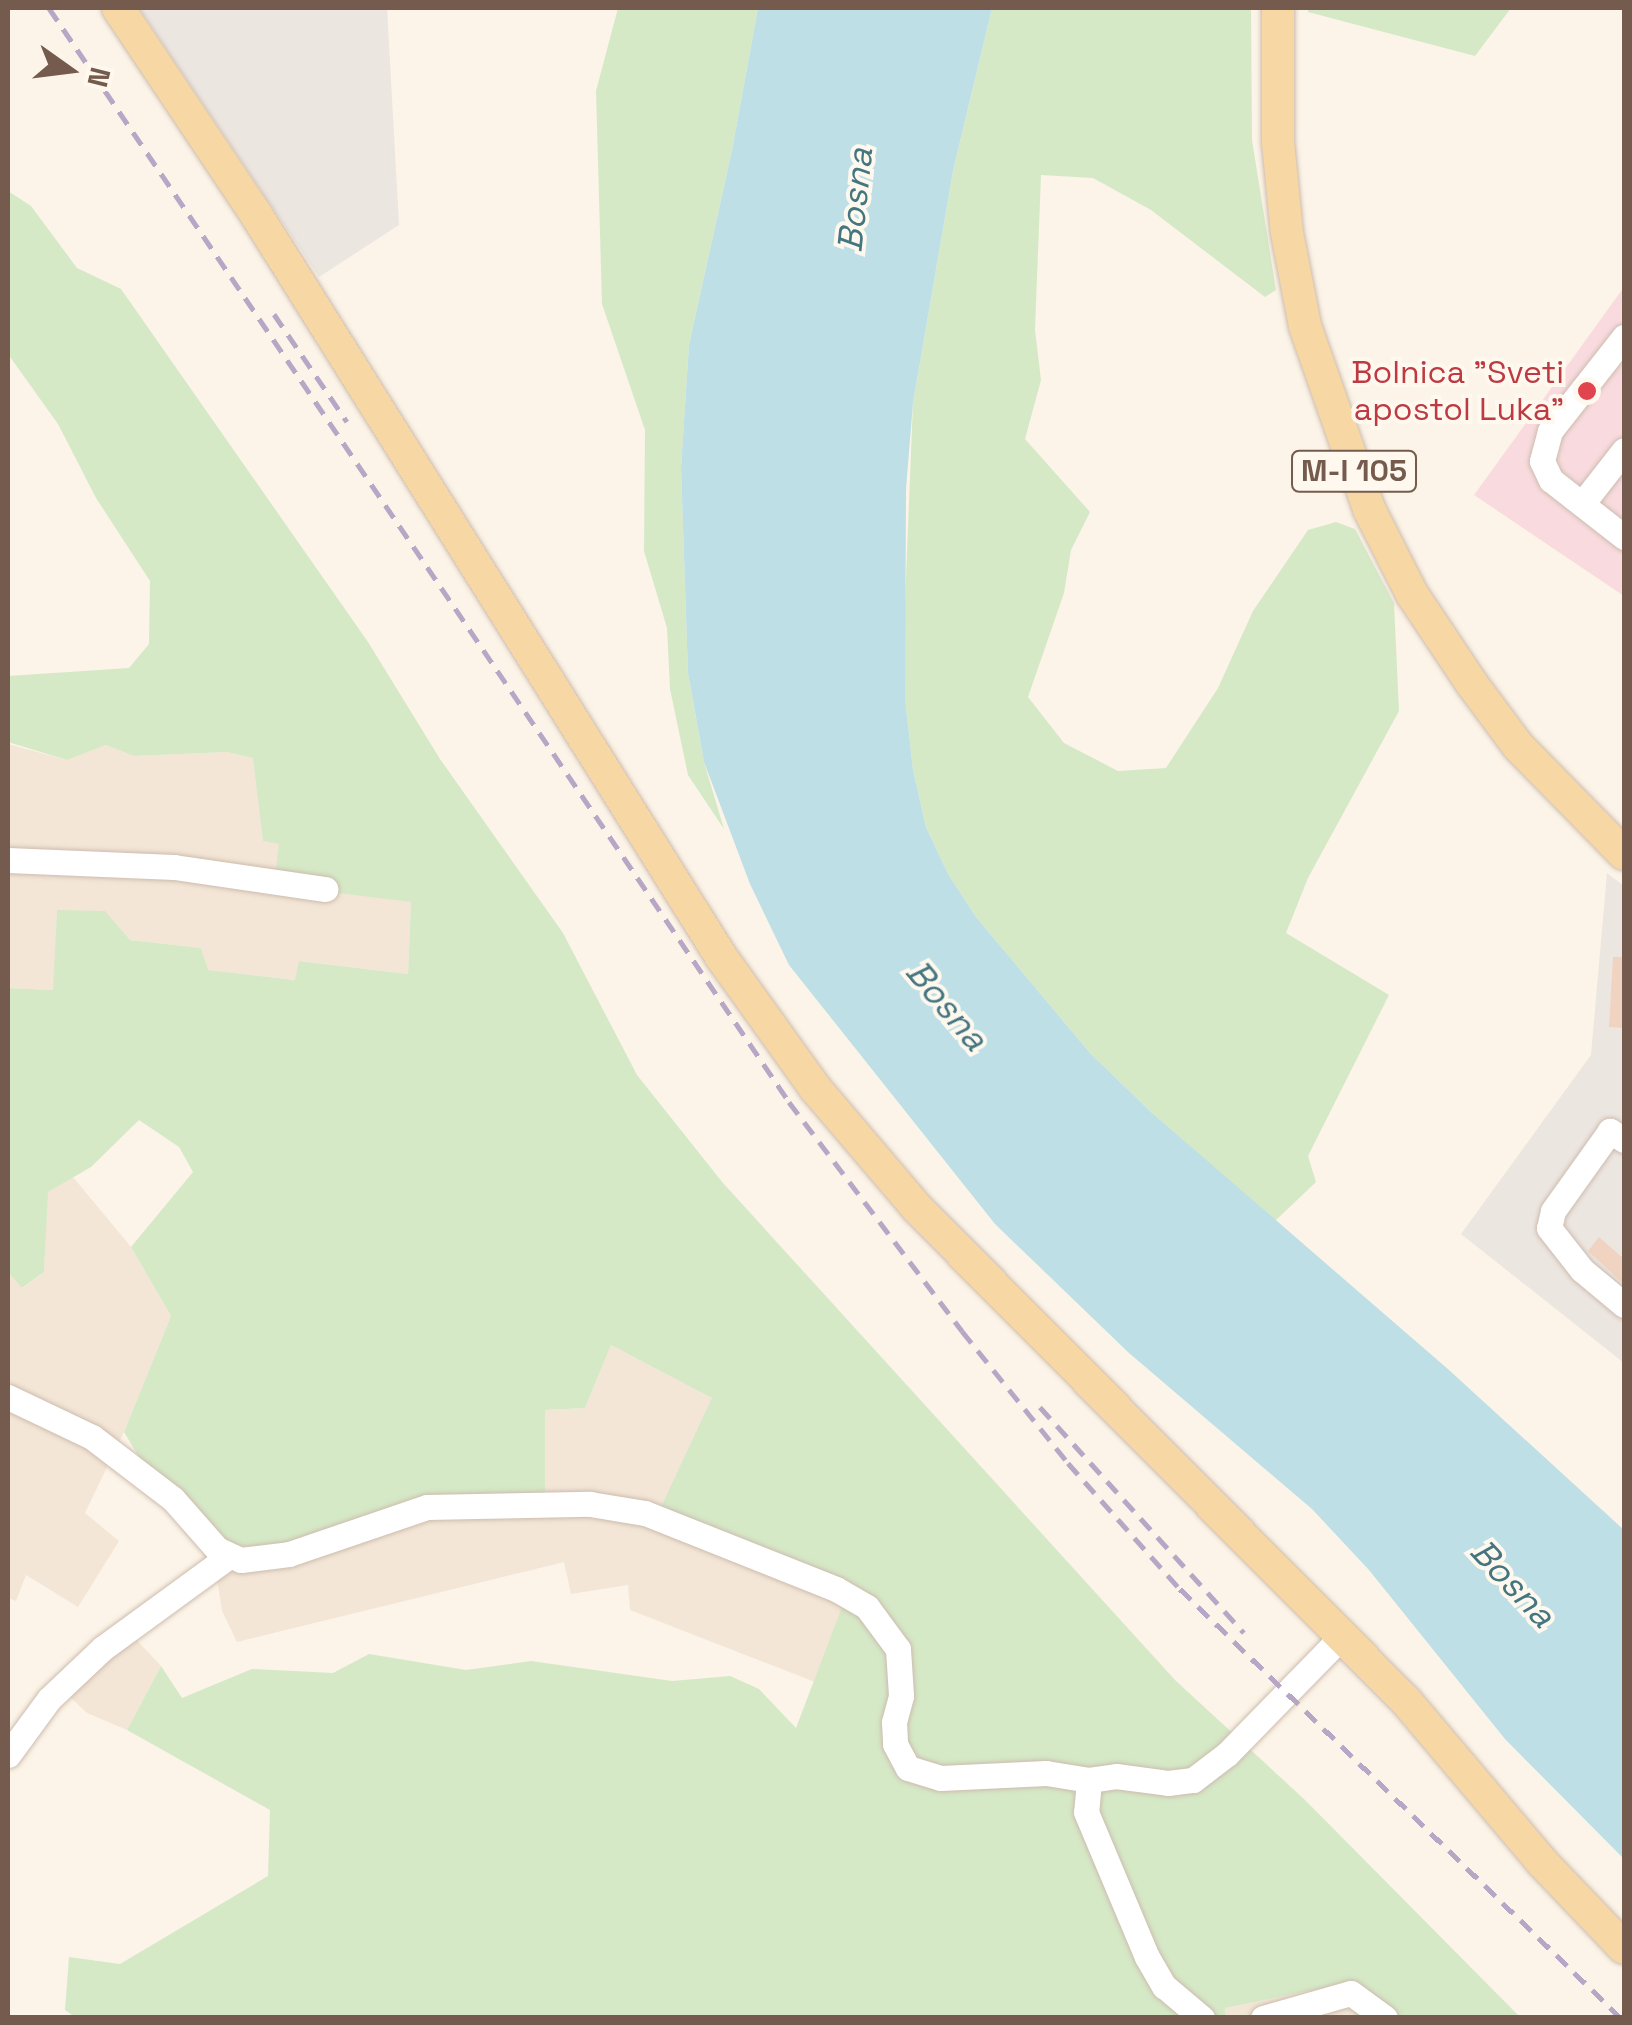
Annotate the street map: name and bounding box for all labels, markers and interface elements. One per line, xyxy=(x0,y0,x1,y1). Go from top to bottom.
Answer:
north arrow xyxy=(20,20,120,120)
text: N xyxy=(79,64,119,91)
water label: Bosna xyxy=(829,146,881,254)
place label: Bolnica "Sveti apostol Luka" xyxy=(1351,354,1564,429)
marker: Bolnica "Sveti apostol Luka" xyxy=(1574,378,1600,404)
road number: M-I 105 xyxy=(1289,446,1419,496)
water label: Bosna xyxy=(897,951,997,1059)
water label: Bosna xyxy=(1462,1530,1564,1636)

